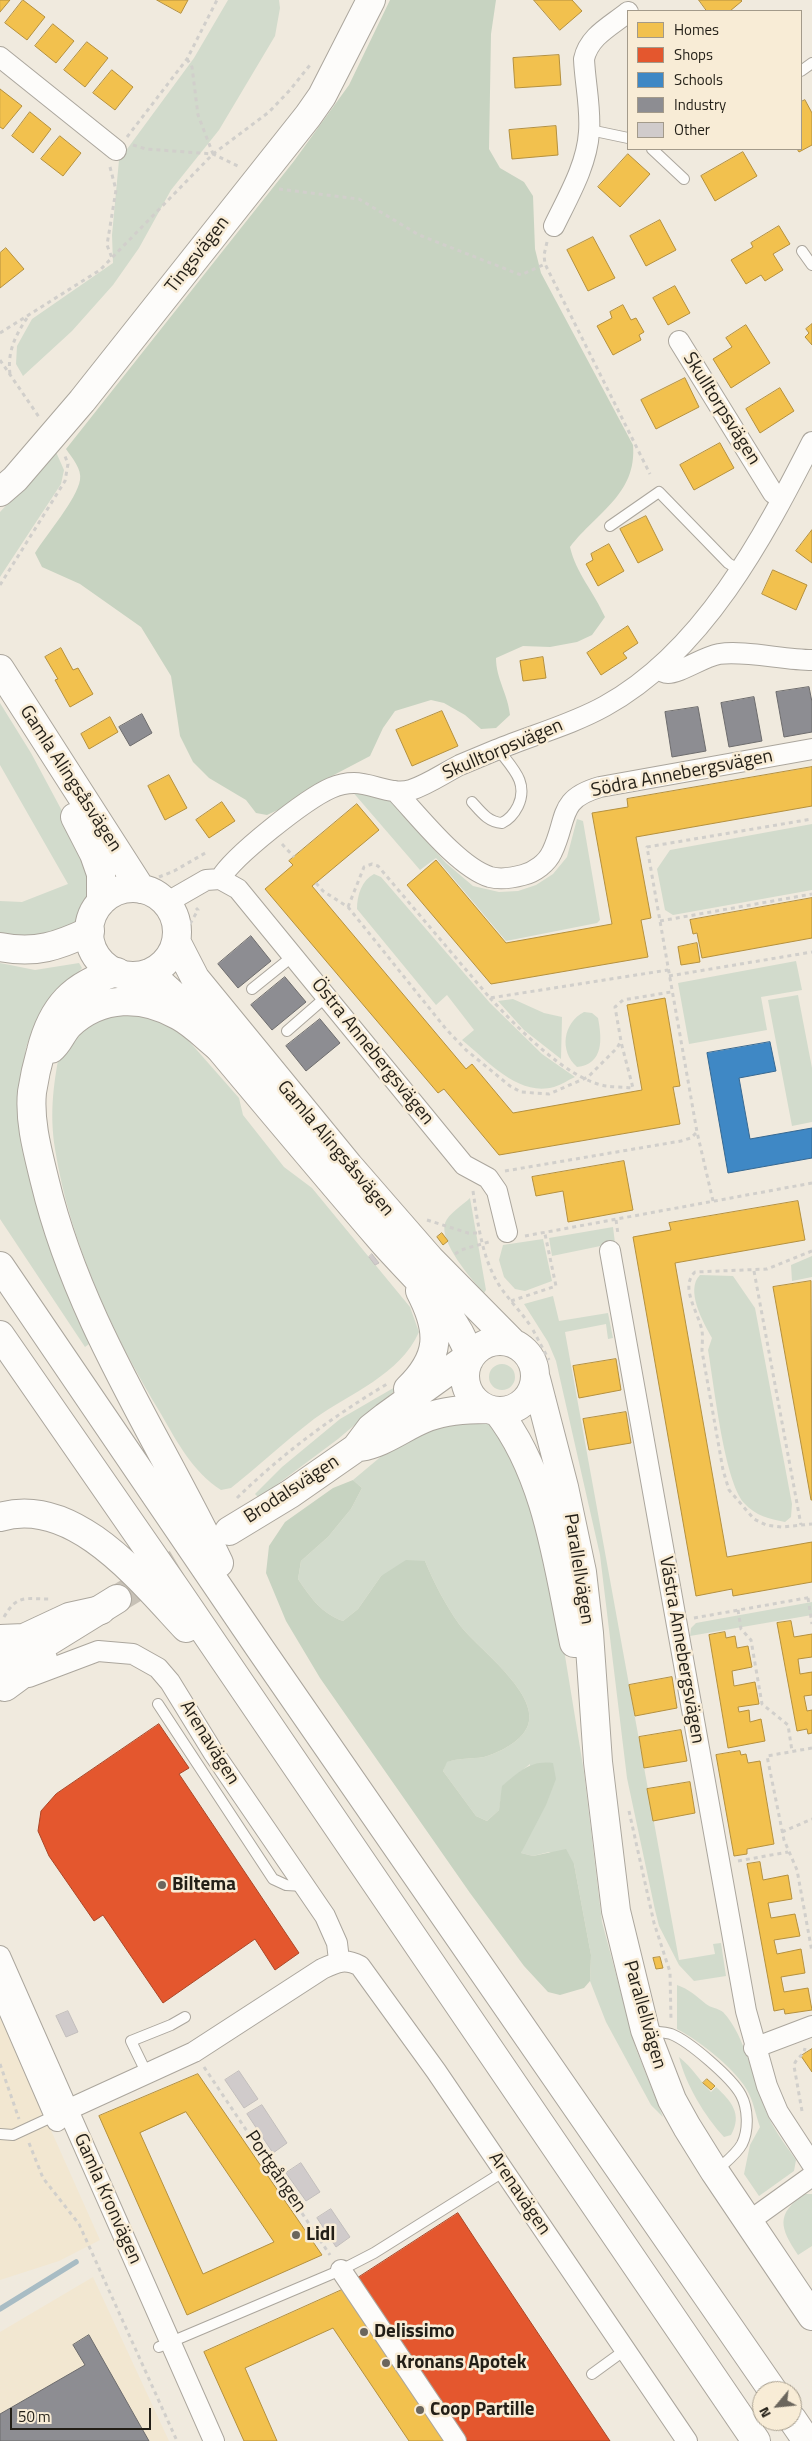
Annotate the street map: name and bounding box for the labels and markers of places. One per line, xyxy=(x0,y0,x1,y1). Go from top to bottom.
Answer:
place label: Biltema xyxy=(172,1874,236,1896)
marker: Biltema xyxy=(156,1879,168,1891)
place label: Lidl xyxy=(306,2224,335,2246)
marker: Lidl xyxy=(290,2229,302,2241)
place label: Delissimo xyxy=(374,2321,455,2343)
marker: Delissimo xyxy=(358,2326,370,2338)
place label: Kronans Apotek xyxy=(396,2352,526,2374)
marker: Kronans Apotek xyxy=(380,2357,392,2369)
place label: Coop Partille xyxy=(430,2399,535,2421)
marker: Coop Partille xyxy=(414,2404,426,2416)

